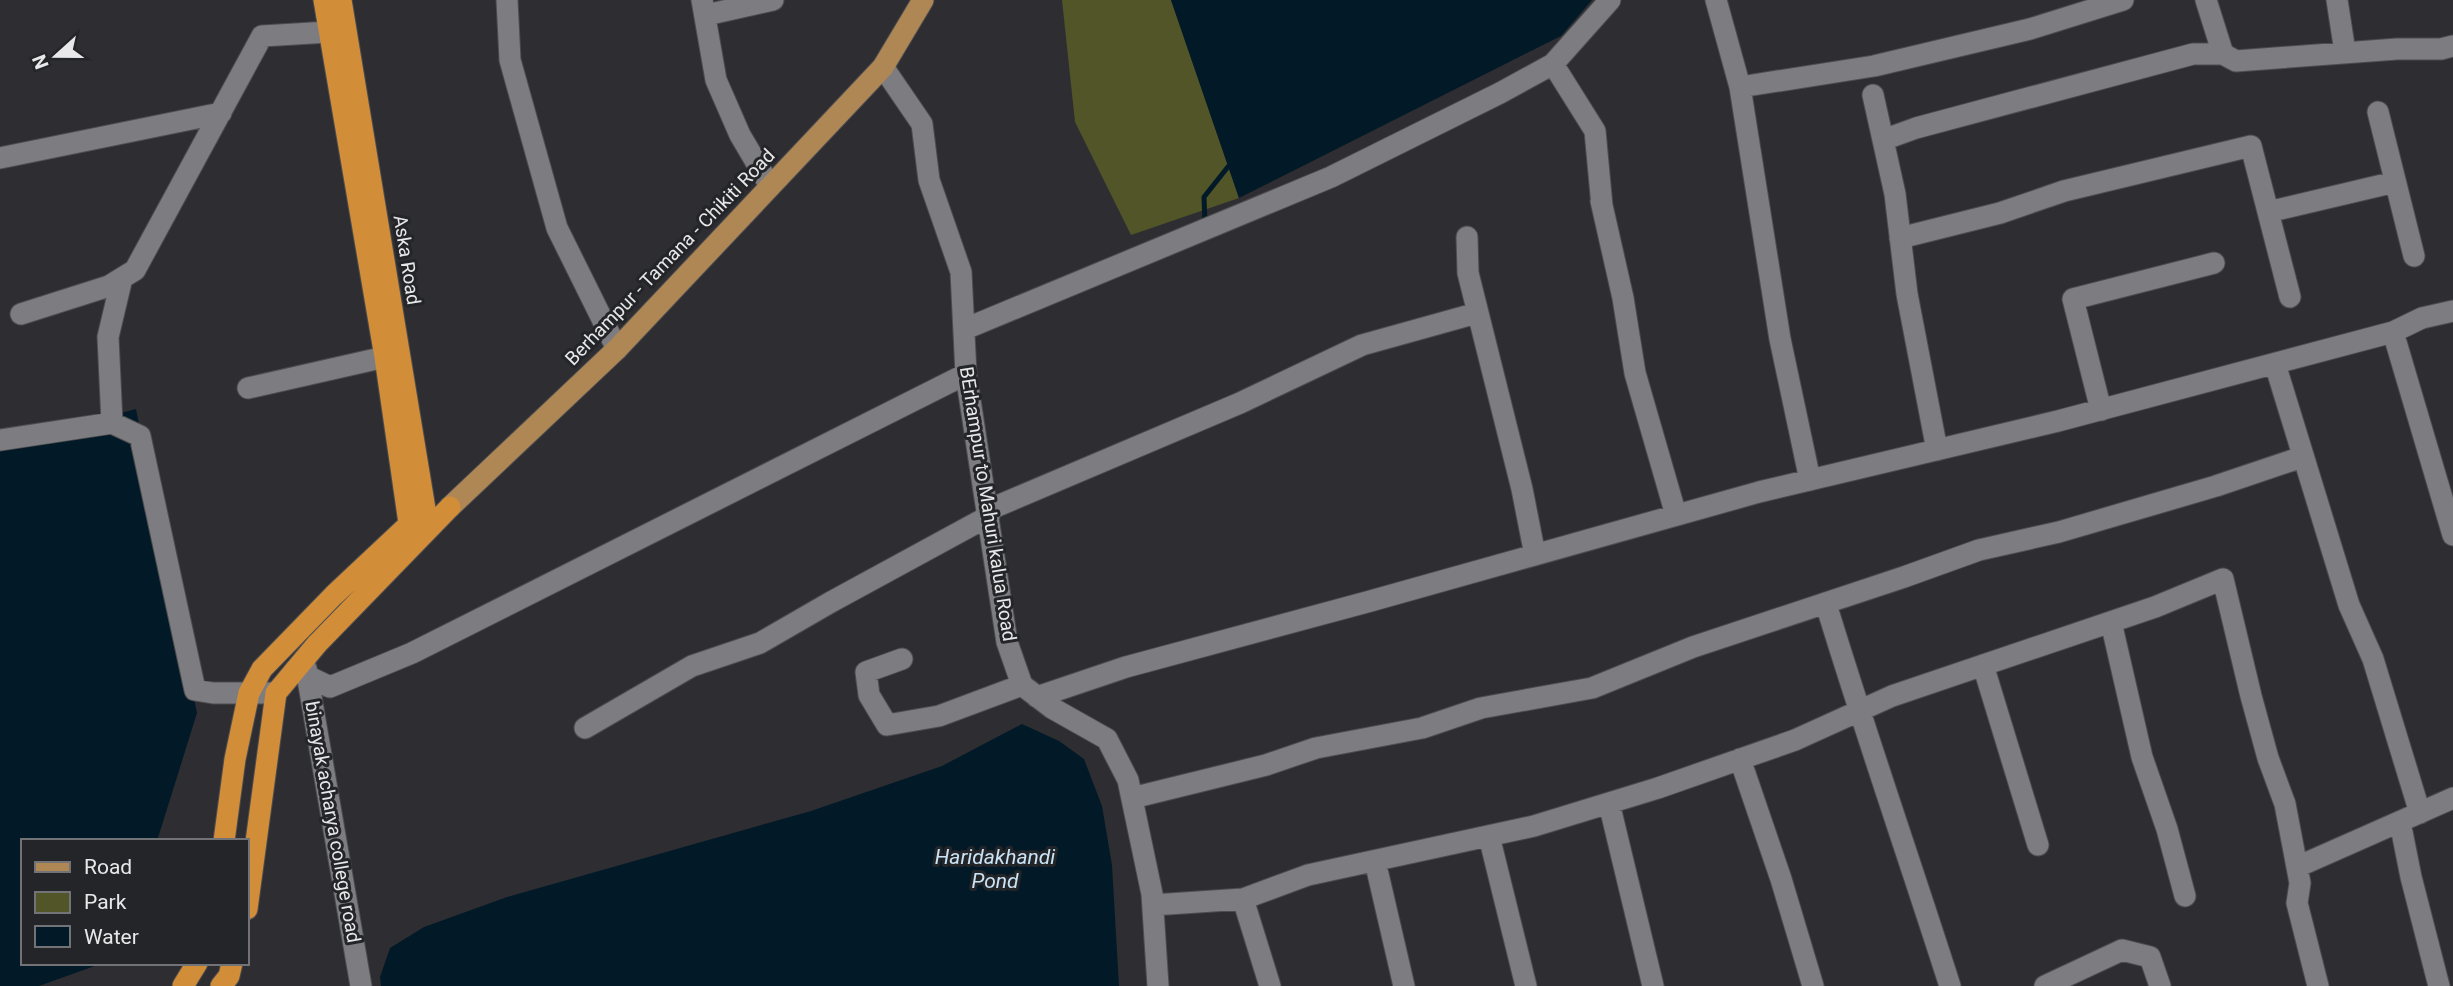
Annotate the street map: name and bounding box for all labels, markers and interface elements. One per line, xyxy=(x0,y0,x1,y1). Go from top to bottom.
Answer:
north arrow xyxy=(21,21,91,91)
text: N xyxy=(27,52,54,72)
street label: Berhampur - Tamana - Chikiti Road xyxy=(560,144,780,370)
street label: Aska Road xyxy=(389,214,425,306)
street label: BErhampur to Mahuri kalua Road xyxy=(955,365,1021,643)
street label: binayak acharya college road xyxy=(300,699,366,945)
legend xyxy=(21,839,248,965)
water label: Haridakhandi Pond xyxy=(935,845,1055,893)
text: Road xyxy=(84,855,132,879)
text: Park xyxy=(84,890,127,914)
text: Water xyxy=(84,925,139,949)

